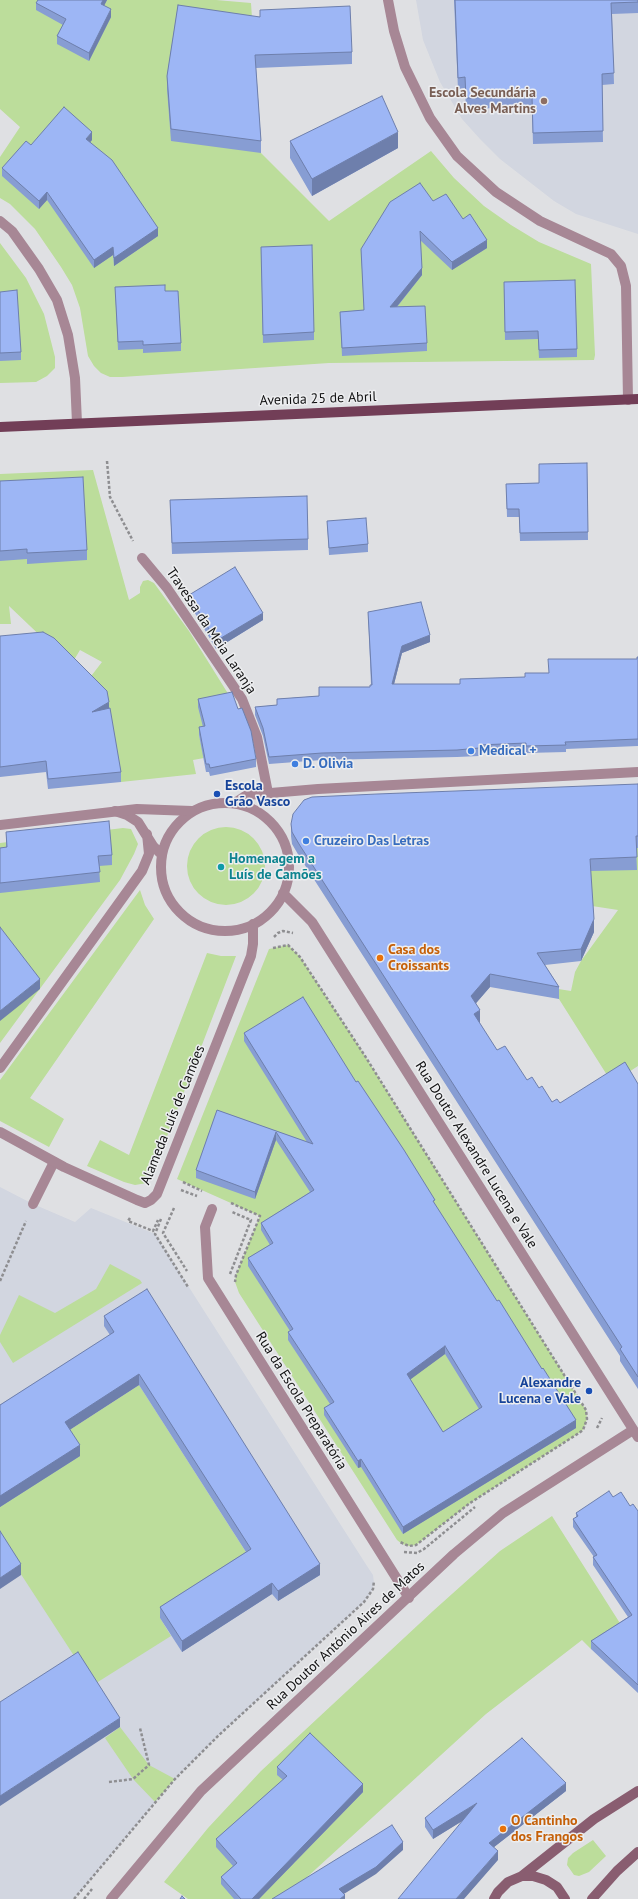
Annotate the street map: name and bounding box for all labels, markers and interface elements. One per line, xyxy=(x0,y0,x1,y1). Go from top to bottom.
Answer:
place label: Escola Secundária Alves Martins xyxy=(429,85,536,118)
marker: Escola Secundária Alves Martins xyxy=(539,96,549,106)
street label: Avenida 25 de Abril xyxy=(259,389,377,409)
street label: Travessa da Meia Laranja xyxy=(162,565,260,697)
place label: Medical + xyxy=(479,743,537,759)
marker: Medical + xyxy=(466,746,476,756)
place label: D. Olivia xyxy=(303,756,353,772)
marker: D. Olivia xyxy=(290,759,300,769)
place label: Escola Grão Vasco xyxy=(225,778,290,810)
marker: Escola Grão Vasco xyxy=(212,789,222,799)
place label: Cruzeiro Das Letras xyxy=(314,833,429,849)
marker: Cruzeiro Das Letras xyxy=(301,836,311,846)
place label: Homenagem a Luís de Camões xyxy=(229,851,322,884)
marker: Homenagem a Luís de Camões xyxy=(216,862,226,872)
place label: Casa dos Croissants xyxy=(388,942,449,974)
marker: Casa dos Croissants xyxy=(375,953,385,963)
street label: Alameda Luís de Camões xyxy=(137,1043,209,1187)
street label: Rua Doutor Alexandre Lucena e Vale xyxy=(411,1058,541,1252)
street label: Rua da Escola Preparatória xyxy=(252,1329,350,1473)
place label: Alexandre Lucena e Vale xyxy=(499,1375,581,1408)
marker: Alexandre Lucena e Vale xyxy=(584,1386,594,1396)
street label: Rua Doutor António Aires de Matos xyxy=(264,1558,428,1714)
place label: O Cantinho dos Frangos xyxy=(511,1813,583,1846)
marker: O Cantinho dos Frangos xyxy=(498,1824,508,1834)

